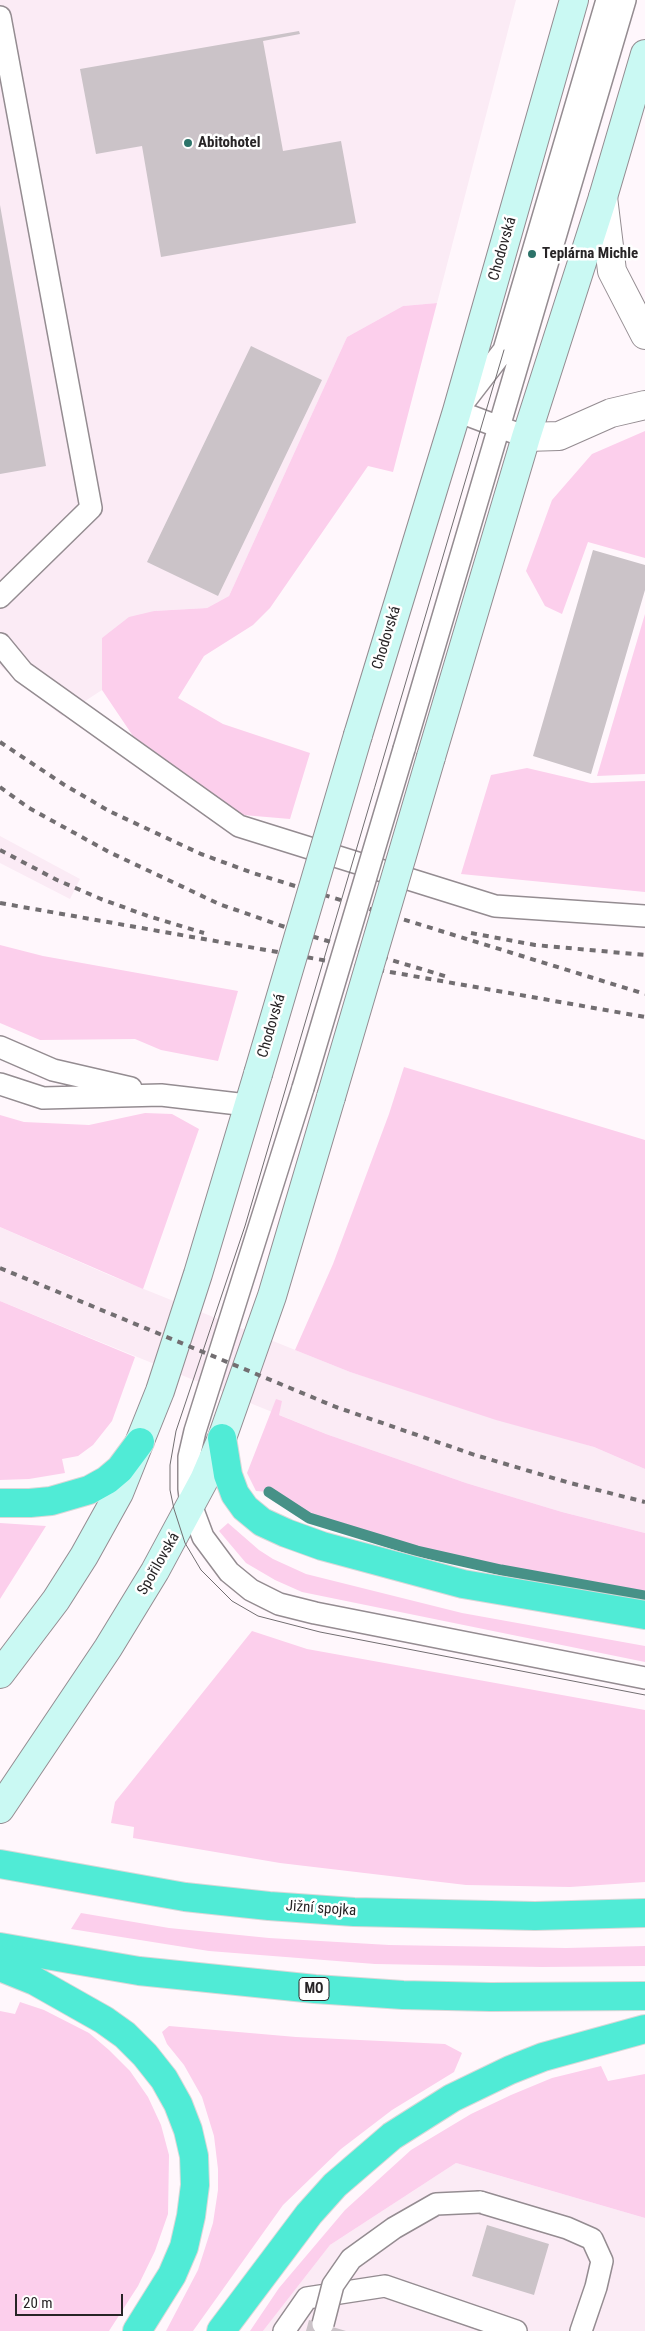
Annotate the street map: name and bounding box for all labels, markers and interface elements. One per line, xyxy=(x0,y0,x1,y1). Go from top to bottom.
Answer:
place label: Abitohotel xyxy=(198,134,260,152)
marker: Abitohotel xyxy=(182,137,194,149)
street label: Chodovská xyxy=(485,215,521,283)
place label: Teplárna Michle xyxy=(542,245,638,263)
marker: Teplárna Michle xyxy=(526,248,538,260)
street label: Chodovská xyxy=(369,604,405,672)
street label: Chodovská xyxy=(254,992,290,1060)
street label: Spořilovská xyxy=(134,1530,184,1598)
street label: Jižní spojka xyxy=(285,1898,357,1920)
road number: MO xyxy=(299,1978,329,2000)
scale bar xyxy=(18,2284,125,2316)
text: 20 m xyxy=(23,2294,53,2312)

